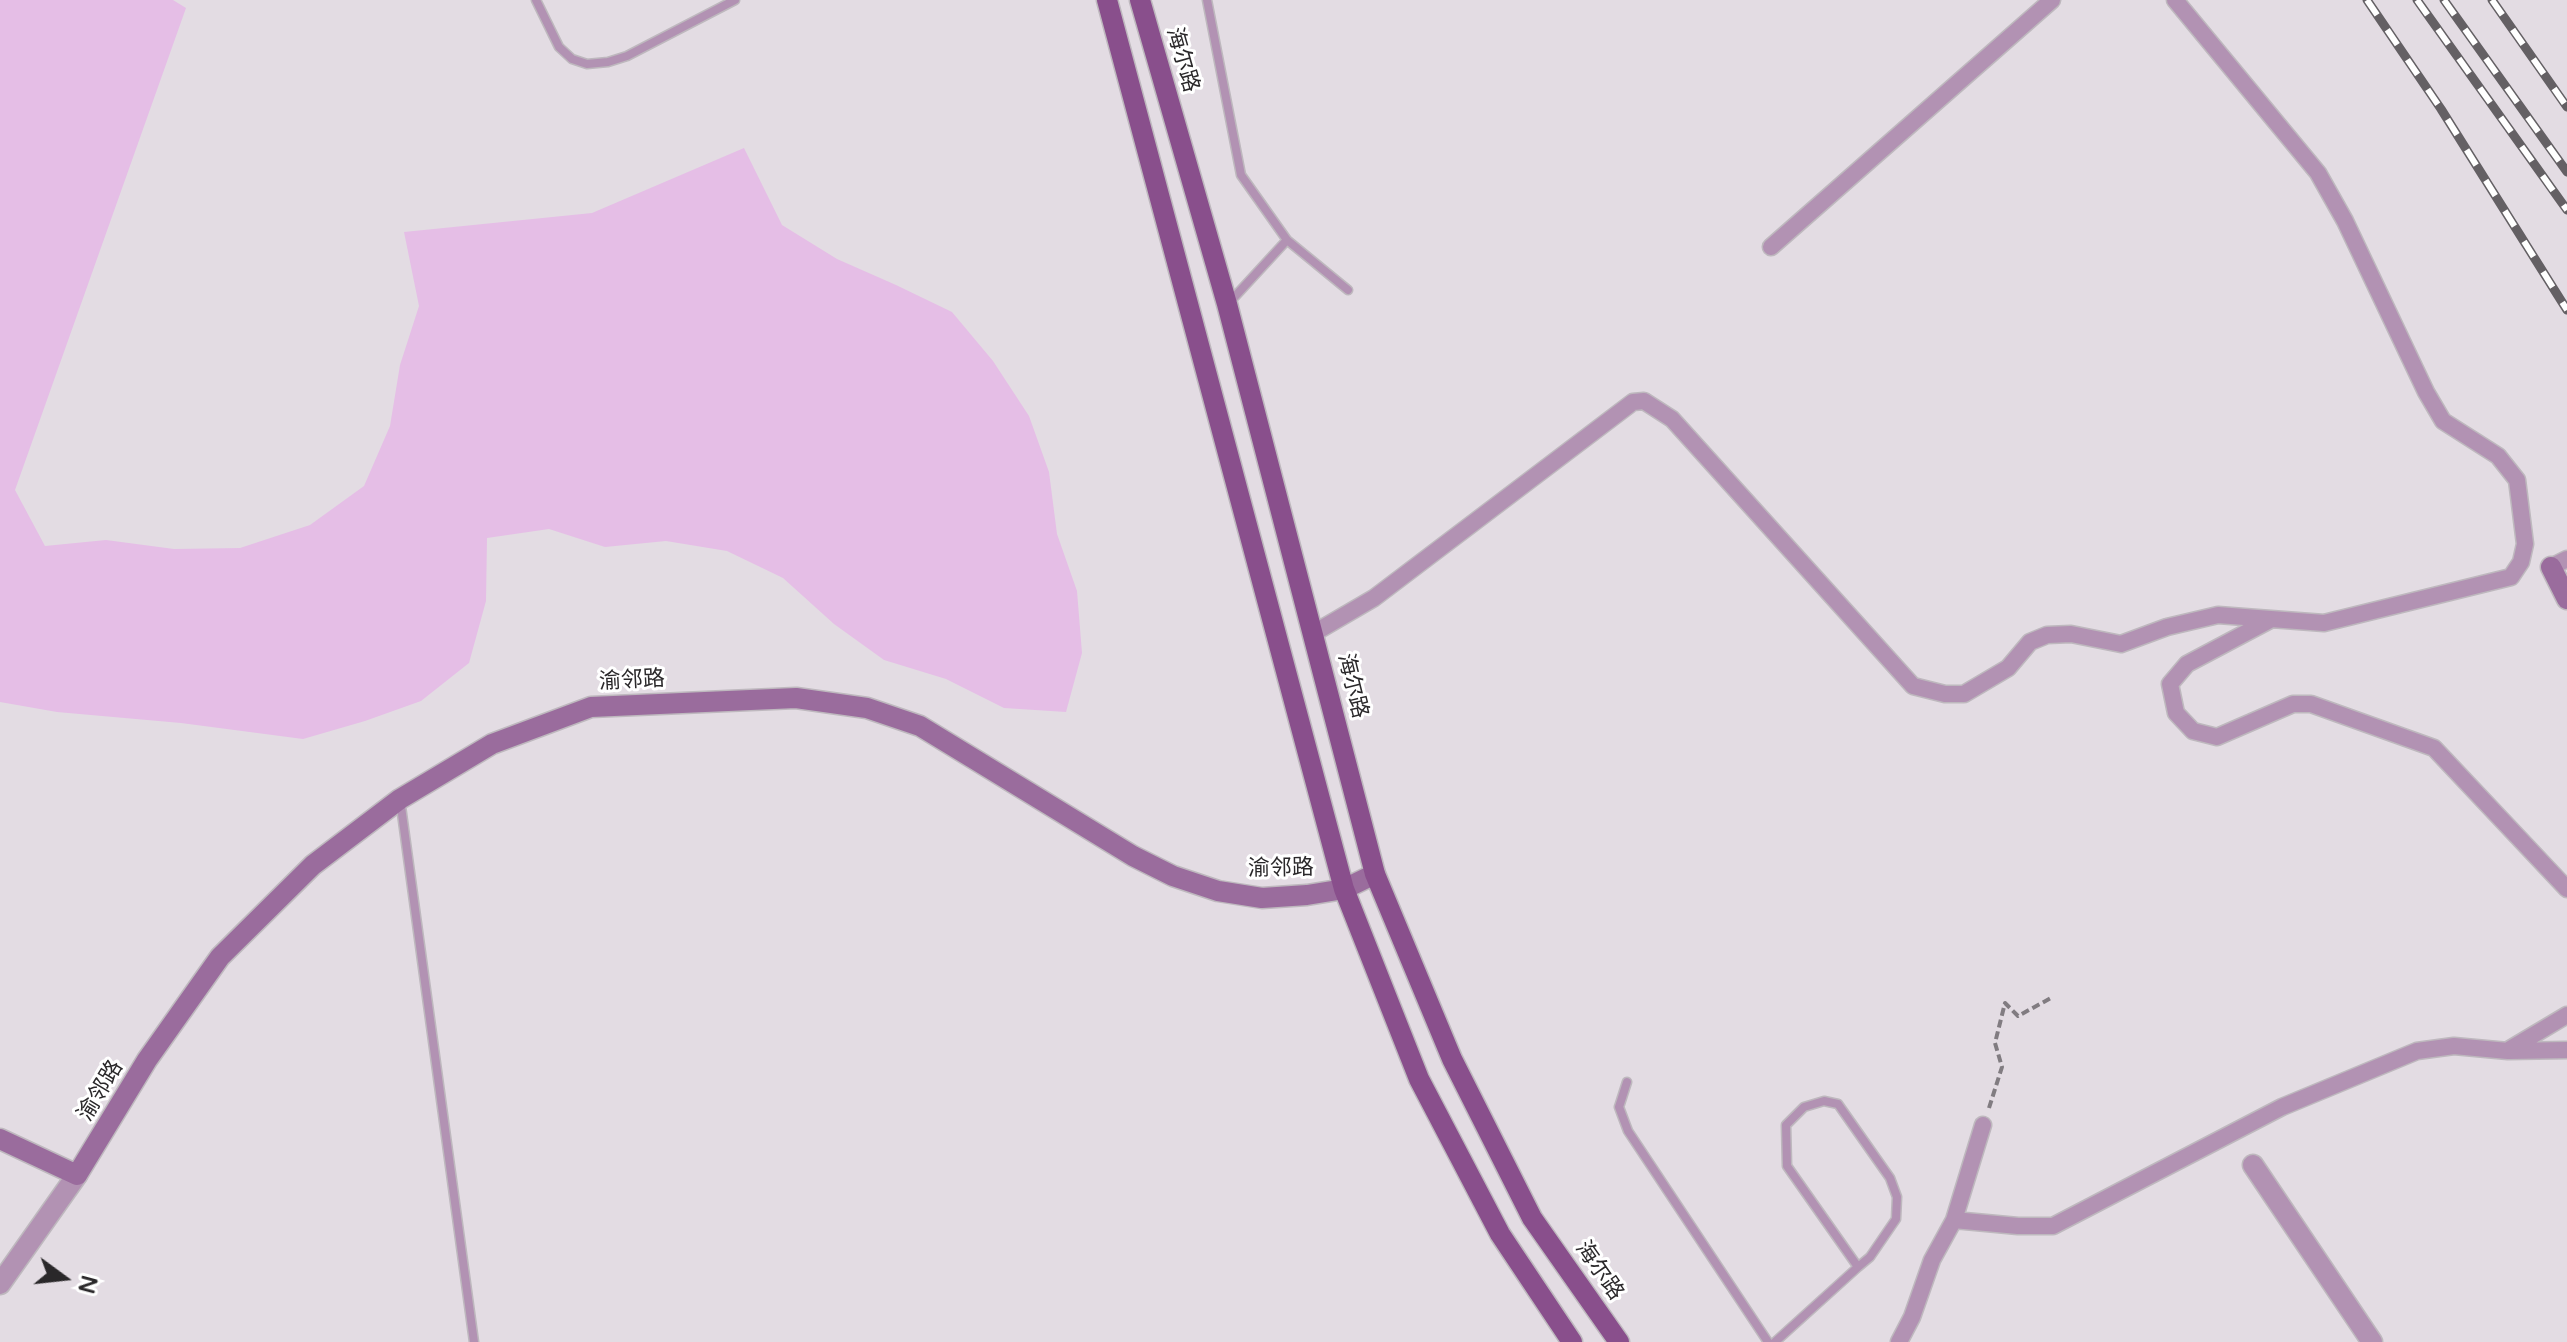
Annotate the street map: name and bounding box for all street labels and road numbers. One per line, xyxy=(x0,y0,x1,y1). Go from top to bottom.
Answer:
street label: 海尔路 xyxy=(1160,25,1204,95)
street label: 海尔路 xyxy=(1331,651,1373,721)
street label: 渝邻路 xyxy=(598,666,666,696)
street label: 渝邻路 xyxy=(1248,855,1314,883)
street label: 渝邻路 xyxy=(73,1056,129,1126)
street label: 海尔路 xyxy=(1569,1236,1629,1306)

